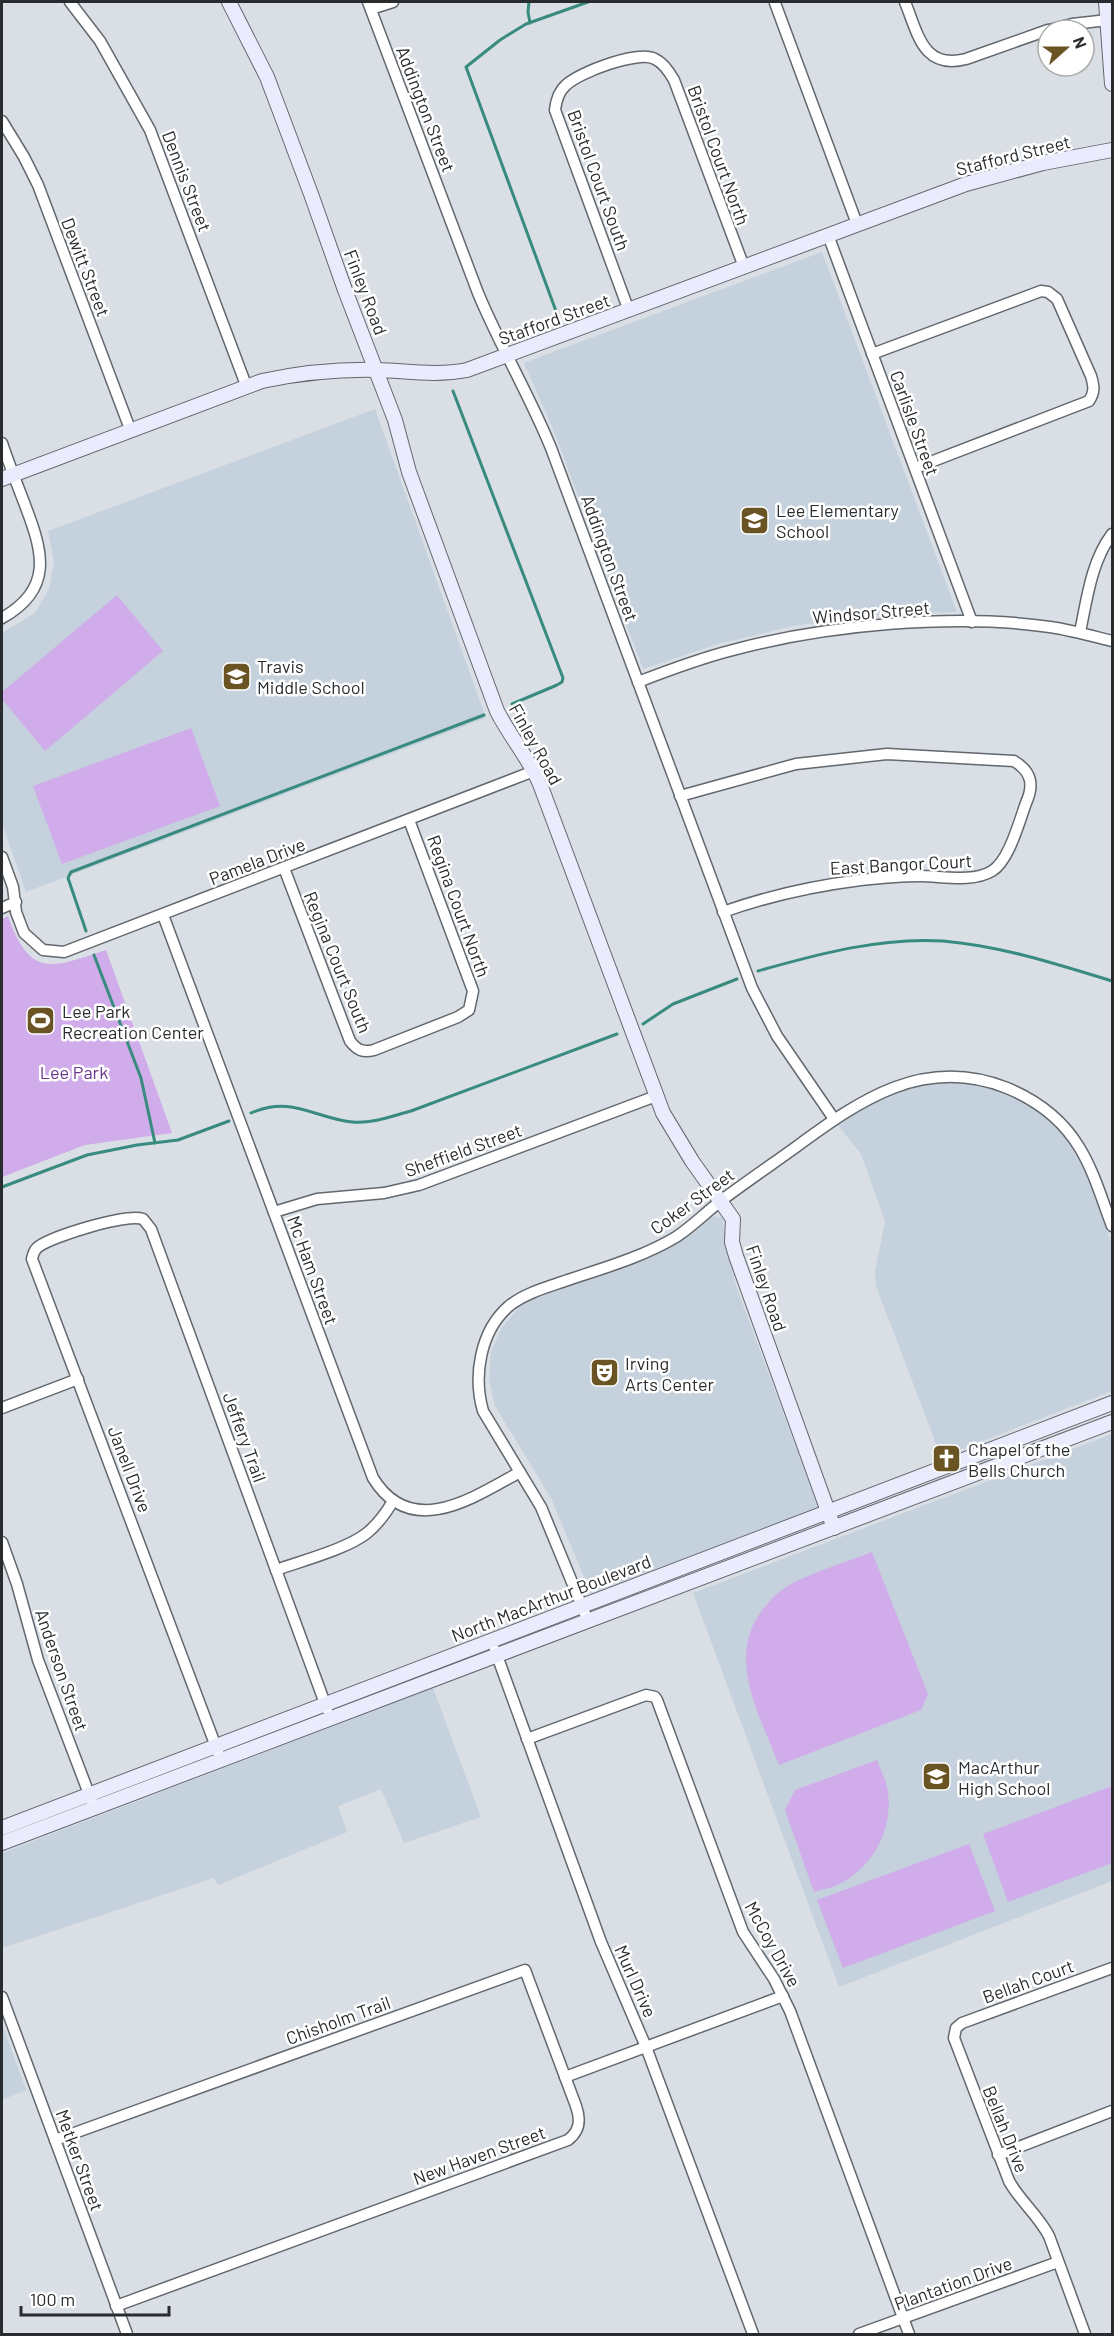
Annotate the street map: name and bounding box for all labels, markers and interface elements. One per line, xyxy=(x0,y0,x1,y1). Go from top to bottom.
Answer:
north arrow xyxy=(1036,18,1096,78)
text: N xyxy=(1070,34,1091,51)
street label: Addington Street xyxy=(392,43,460,175)
street label: Bristol Court North xyxy=(683,82,755,228)
street label: Bristol Court South xyxy=(563,106,635,254)
street label: Dennis Street xyxy=(158,128,216,234)
street label: Stafford Street xyxy=(954,130,1072,180)
street label: Dewitt Street xyxy=(57,215,115,319)
street label: Finley Road xyxy=(340,246,392,338)
street label: Stafford Street xyxy=(495,289,613,349)
street label: Carlisle Street xyxy=(886,367,944,479)
street label: Addington Street xyxy=(577,492,643,624)
place label: Lee Elementary School xyxy=(776,499,899,542)
school or university icon: Lee Elementary School xyxy=(739,504,771,536)
street label: Windsor Street xyxy=(811,596,931,628)
place label: Travis Middle School xyxy=(257,655,365,698)
school or university icon: Travis Middle School xyxy=(220,660,252,692)
street label: Finley Road xyxy=(505,699,567,789)
street label: Regina Court North xyxy=(423,832,495,980)
street label: Pamela Drive xyxy=(206,833,308,889)
street label: East Bangor Court xyxy=(829,849,973,879)
street label: Regina Court South xyxy=(300,888,376,1036)
place label: Lee Park Recreation Center xyxy=(62,1000,204,1043)
sports icon: Lee Park Recreation Center xyxy=(25,1005,57,1037)
park label: Lee Park xyxy=(40,1061,108,1083)
street label: Sheffield Street xyxy=(402,1119,524,1181)
street label: Coker Street xyxy=(646,1163,738,1239)
street label: Mc Ham Street xyxy=(283,1212,343,1328)
street label: Finley Road xyxy=(742,1242,792,1334)
place label: Irving Arts Center xyxy=(625,1352,715,1395)
theatre icon: Irving Arts Center xyxy=(588,1357,620,1389)
street label: Jeffery Trail xyxy=(219,1389,271,1485)
street label: Janell Drive xyxy=(103,1423,157,1515)
place label: Chapel of the Bells Church xyxy=(968,1438,1070,1481)
church icon: Chapel of the Bells Church xyxy=(931,1443,963,1475)
street label: North MacArthur Boulevard xyxy=(448,1550,654,1646)
street label: Anderson Street xyxy=(31,1606,93,1734)
place label: MacArthur High School xyxy=(958,1756,1051,1799)
school or university icon: MacArthur High School xyxy=(921,1761,953,1793)
street label: McCoy Drive xyxy=(740,1897,806,1991)
street label: Murl Drive xyxy=(610,1941,662,2021)
street label: Bellah Court xyxy=(979,1954,1077,2008)
street label: Chisholm Trail xyxy=(283,1991,393,2049)
street label: Bellah Drive xyxy=(979,2082,1033,2176)
street label: Metker Street xyxy=(51,2106,109,2214)
street label: New Haven Street xyxy=(410,2121,548,2189)
street label: Plantation Drive xyxy=(891,2252,1015,2314)
scale bar xyxy=(21,2279,170,2317)
text: 100 m xyxy=(30,2288,75,2310)

